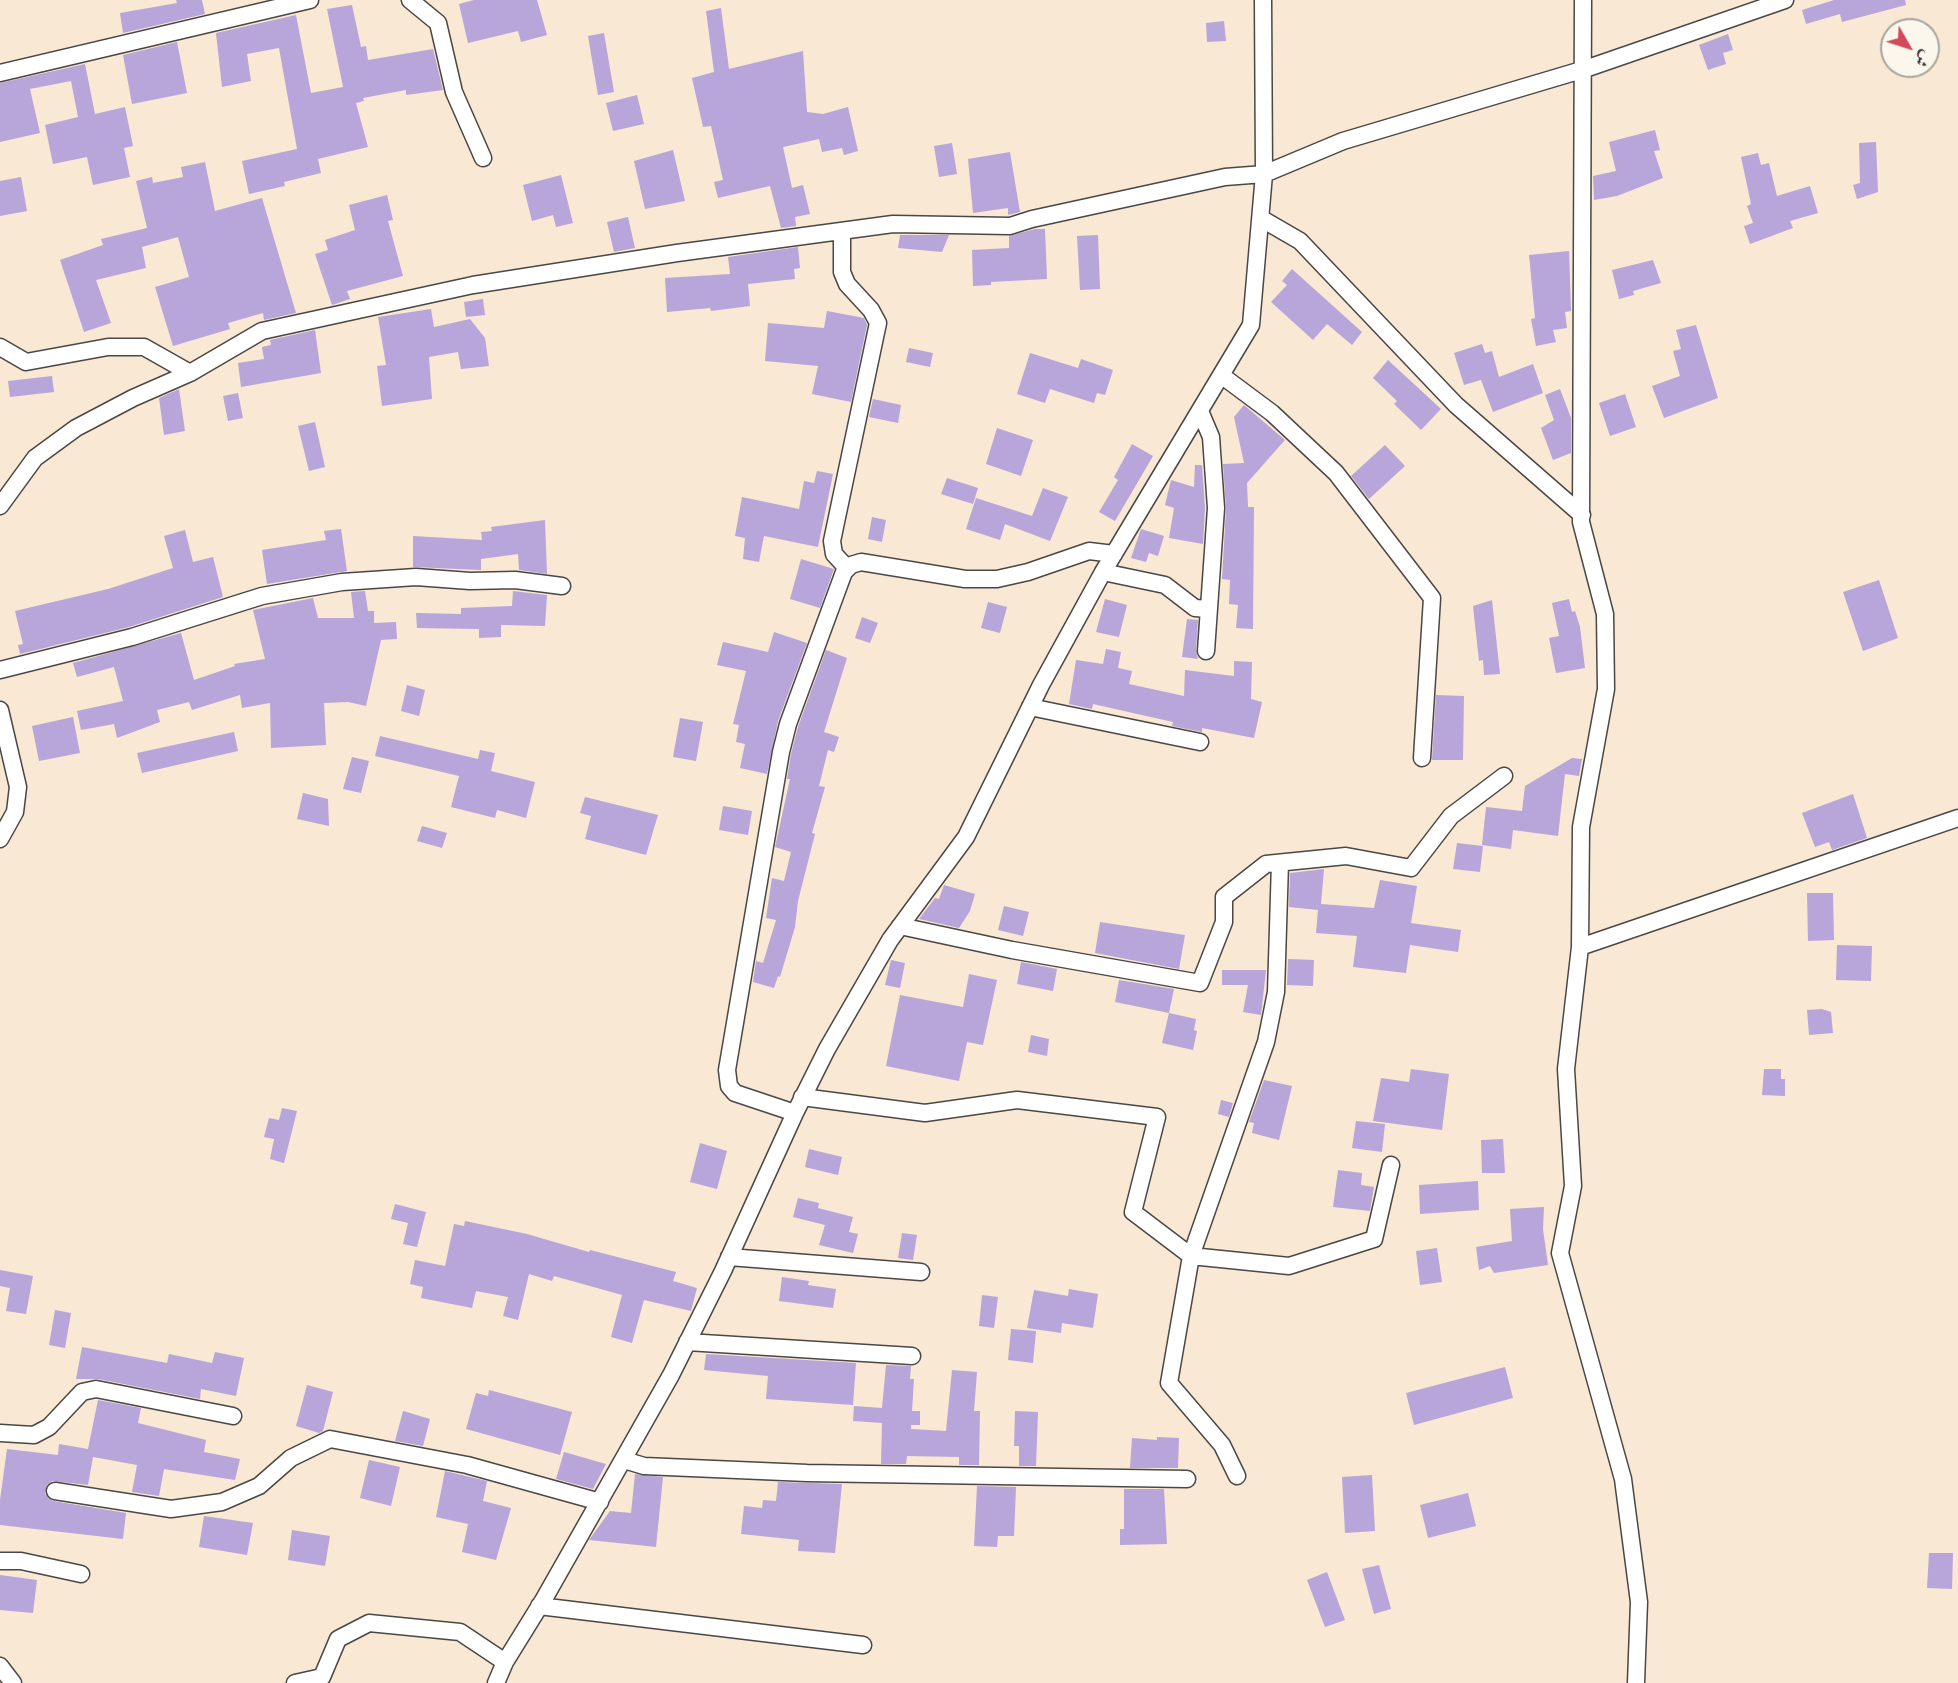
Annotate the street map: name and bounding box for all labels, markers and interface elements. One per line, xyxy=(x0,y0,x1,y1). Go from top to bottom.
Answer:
north arrow xyxy=(1880,18,1940,78)
text: ش xyxy=(1910,46,1935,71)

